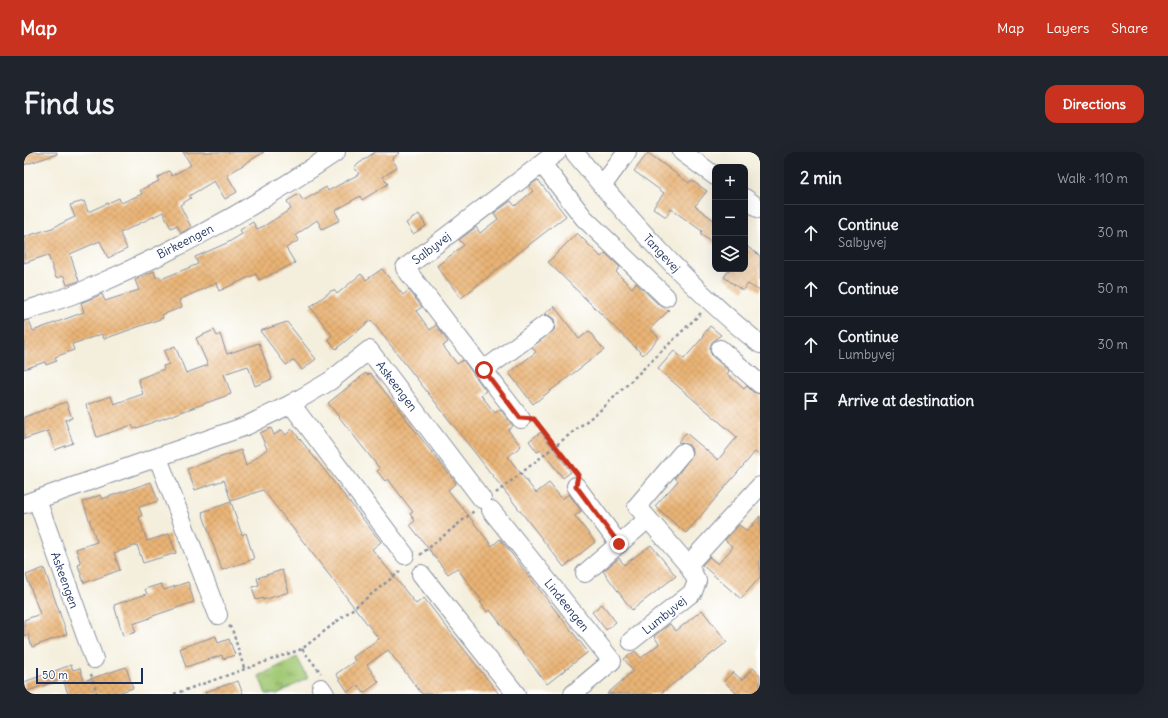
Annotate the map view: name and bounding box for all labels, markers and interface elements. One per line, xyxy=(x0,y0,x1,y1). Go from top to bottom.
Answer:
text: Map xyxy=(20,16,57,40)
text: Map xyxy=(997,19,1024,37)
text: Layers xyxy=(1046,19,1089,37)
text: Share xyxy=(1111,19,1148,37)
button: Directions xyxy=(1045,85,1144,123)
text: Find us xyxy=(24,86,115,122)
map controls xyxy=(712,164,748,272)
button: + xyxy=(712,164,748,200)
text: 2 min xyxy=(800,167,842,189)
text: Walk · 110 m xyxy=(1057,170,1128,187)
button: − xyxy=(712,200,748,236)
text: Continue xyxy=(838,215,899,234)
street label: Birkeengen xyxy=(154,220,216,262)
icon: ahead xyxy=(800,222,822,244)
text: 30 m xyxy=(1098,224,1128,241)
street label: Salbyvej xyxy=(409,229,453,267)
street label: Tangevej xyxy=(640,231,684,275)
text: Salbyvej xyxy=(838,234,886,251)
button: layers xyxy=(712,236,748,272)
icon: ahead xyxy=(800,278,822,300)
text: Continue xyxy=(838,279,899,298)
text: 50 m xyxy=(1097,280,1128,297)
text: Continue xyxy=(838,327,899,346)
icon: ahead xyxy=(800,334,822,356)
text: 30 m xyxy=(1098,336,1128,353)
text: Lumbyvej xyxy=(838,346,895,363)
street label: Askeengen xyxy=(373,358,421,414)
route start xyxy=(475,361,493,379)
icon: arrive xyxy=(800,390,822,412)
text: Arrive at destination xyxy=(838,391,974,410)
route end xyxy=(610,535,628,553)
street label: Askeengen xyxy=(48,550,82,610)
street label: Lindeengen xyxy=(541,576,593,634)
street label: Lumbyvej xyxy=(639,593,689,637)
scale bar xyxy=(36,666,143,685)
text: 50 m xyxy=(42,668,68,682)

